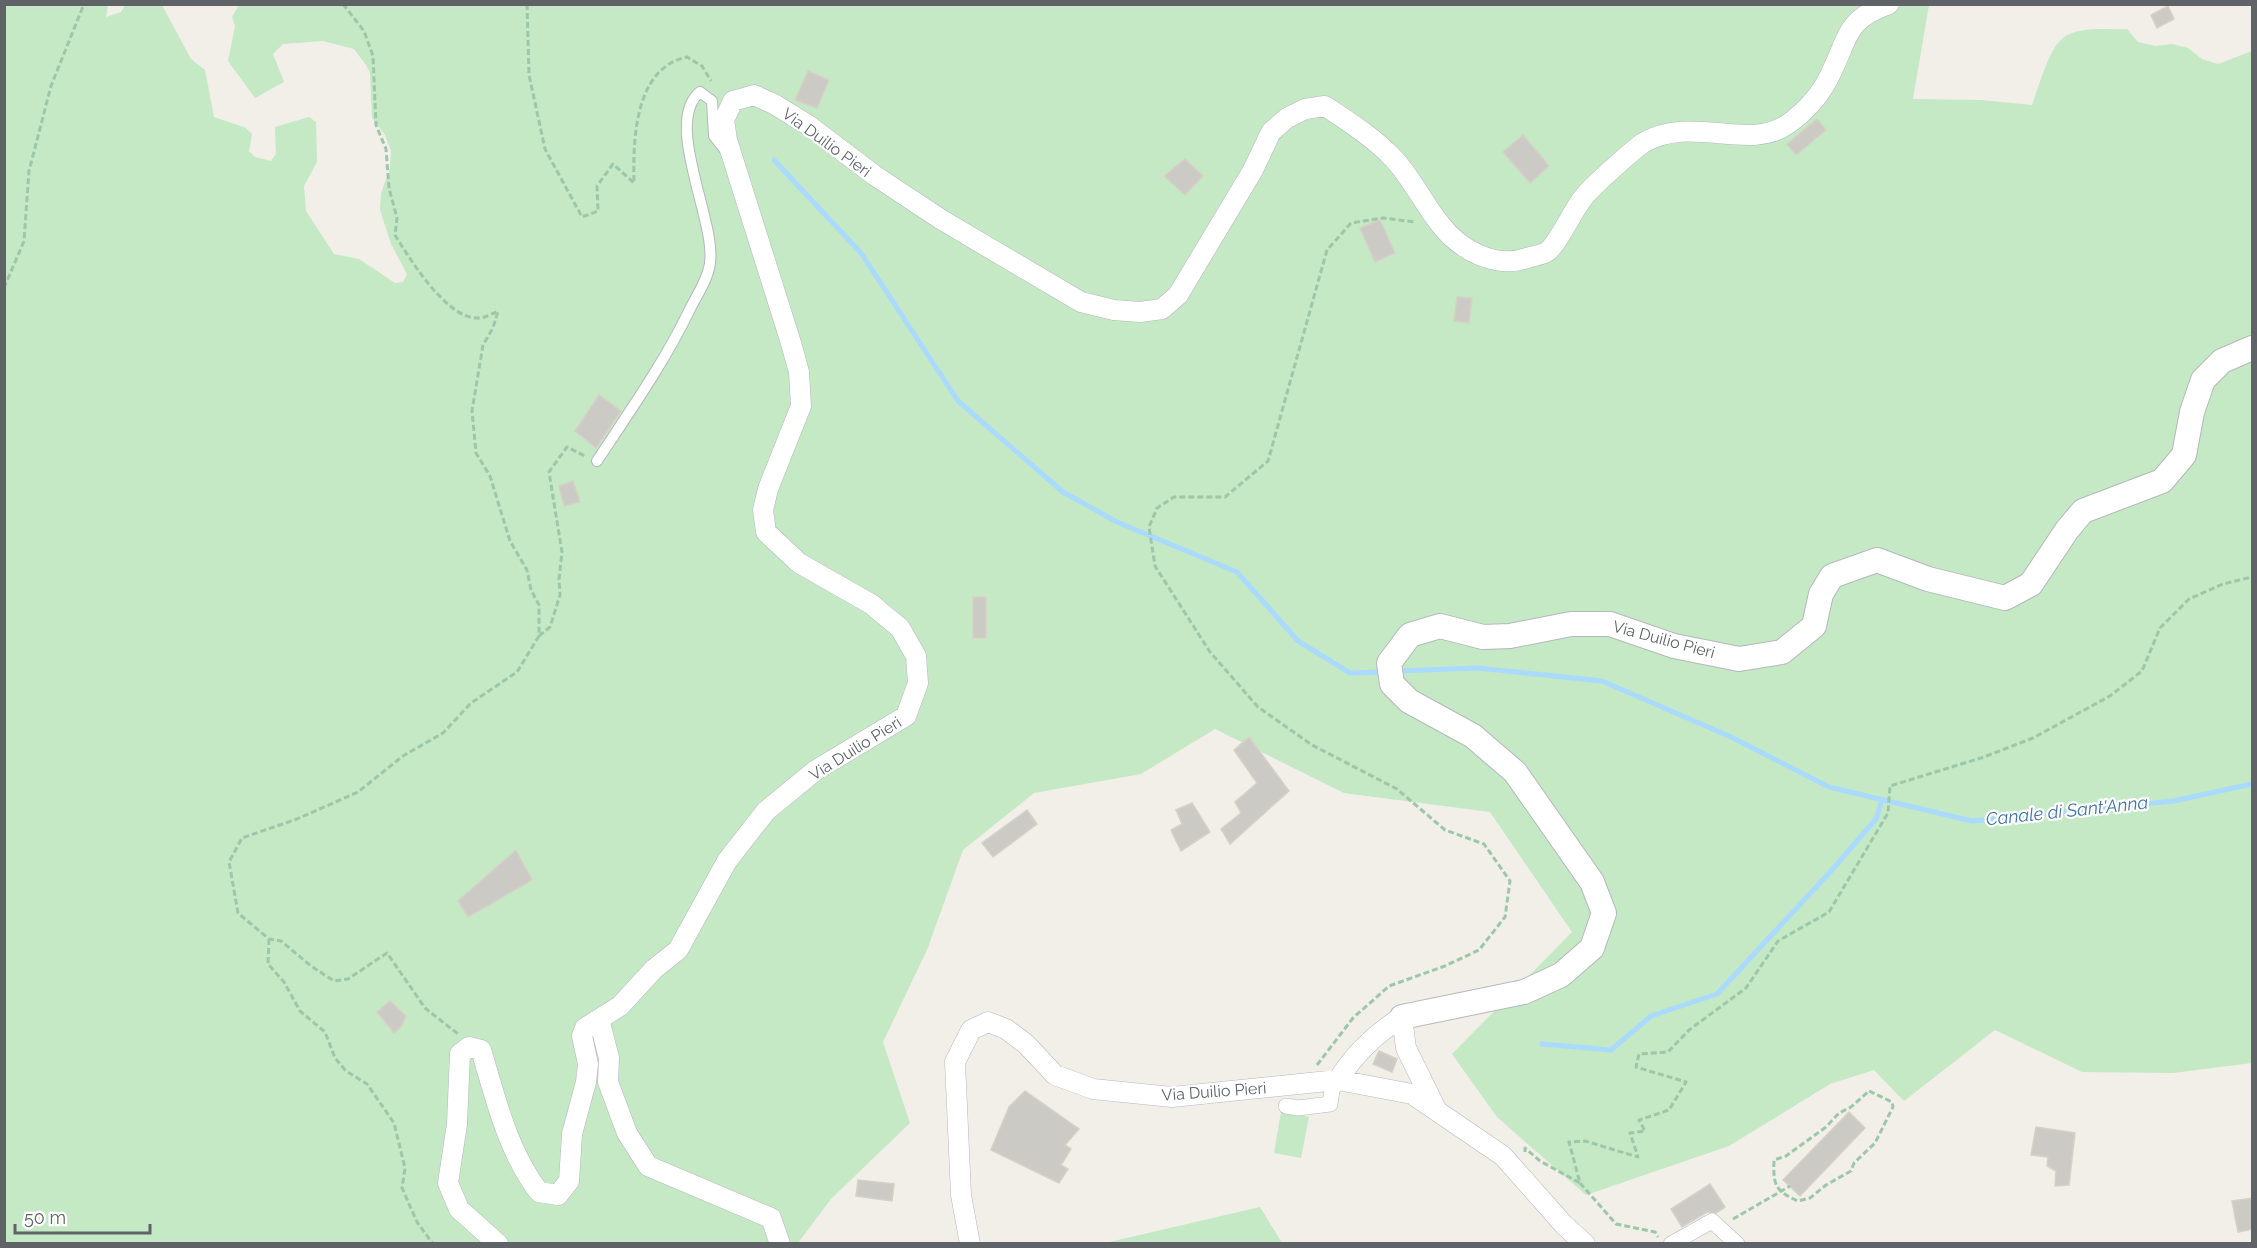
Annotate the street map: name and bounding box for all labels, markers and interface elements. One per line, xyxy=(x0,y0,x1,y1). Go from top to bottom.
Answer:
street label: Via Duilio Pieri xyxy=(779,104,875,181)
street label: Via Duilio Pieri xyxy=(1611,617,1717,662)
street label: Via Duilio Pieri xyxy=(806,713,905,784)
water label: Canale di Sant'Anna xyxy=(1985,792,2149,829)
street label: Via Duilio Pieri xyxy=(1161,1078,1267,1105)
scale bar xyxy=(15,1197,150,1235)
text: 50 m xyxy=(24,1207,66,1228)

